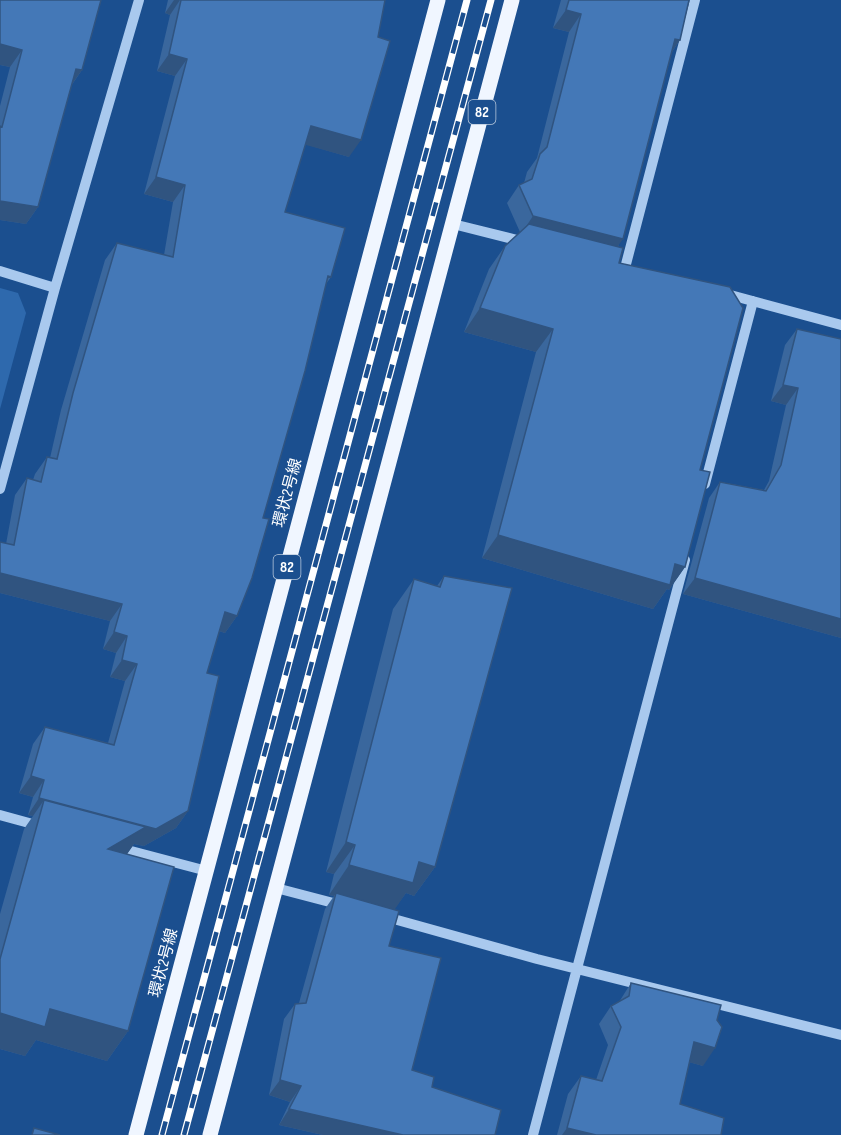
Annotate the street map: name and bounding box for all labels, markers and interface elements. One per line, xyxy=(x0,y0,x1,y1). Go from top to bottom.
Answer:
road number: 82 xyxy=(468,100,496,124)
street label: 環状2号線 xyxy=(270,456,306,530)
road number: 82 xyxy=(274,555,300,579)
street label: 環状2号線 xyxy=(146,926,182,1000)

